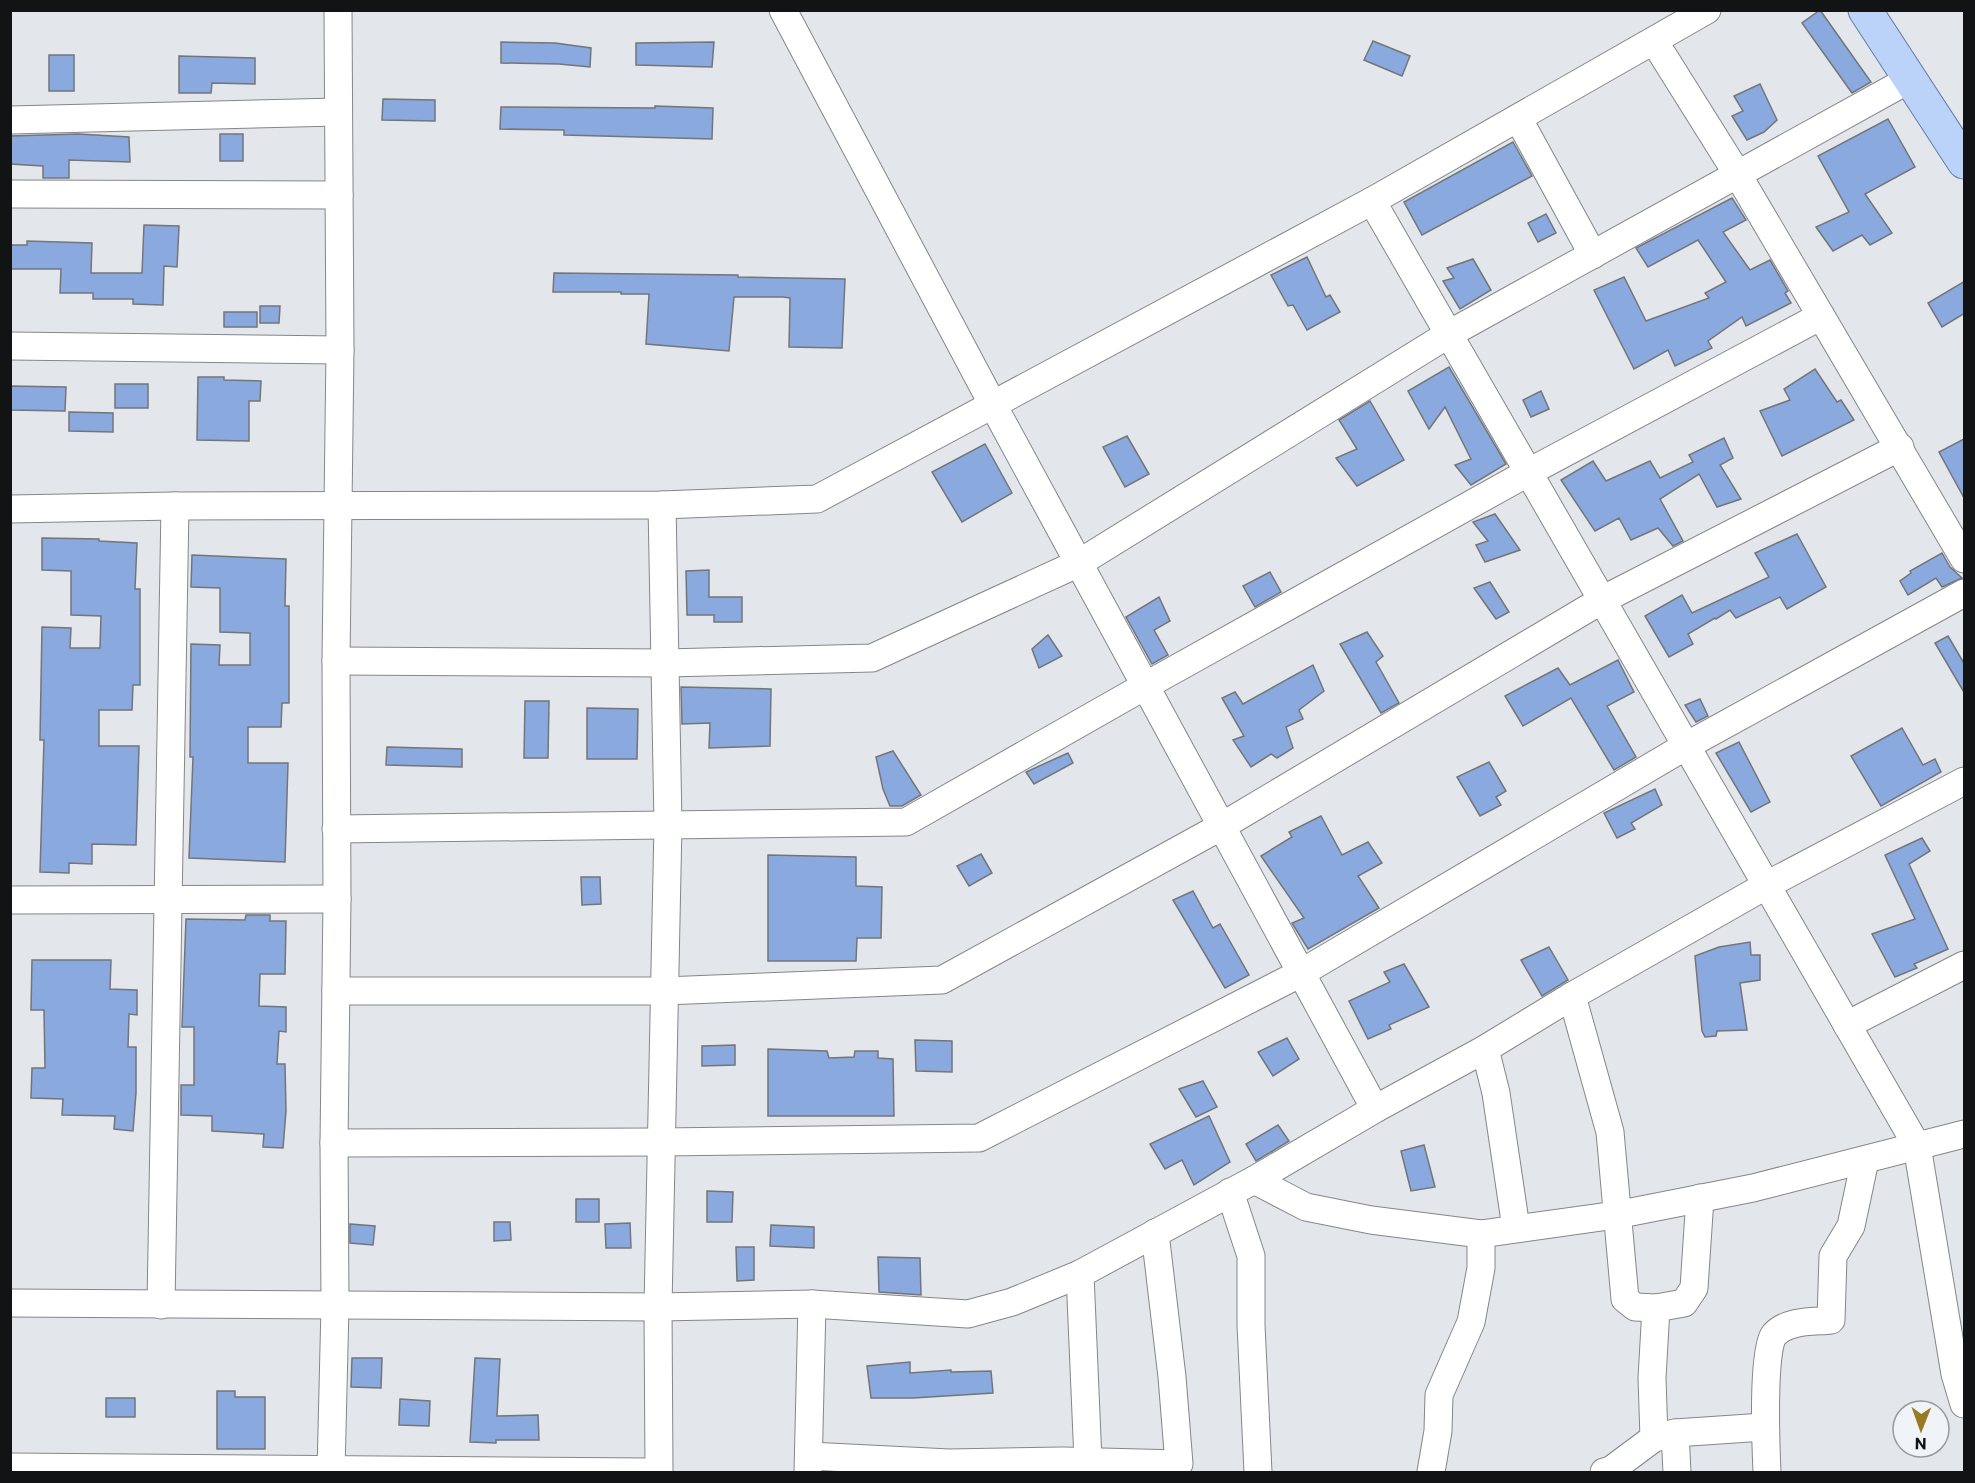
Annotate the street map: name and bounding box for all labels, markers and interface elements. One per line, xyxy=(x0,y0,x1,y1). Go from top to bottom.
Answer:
north arrow xyxy=(1891,1399,1951,1459)
text: N xyxy=(1915,1435,1927,1454)

